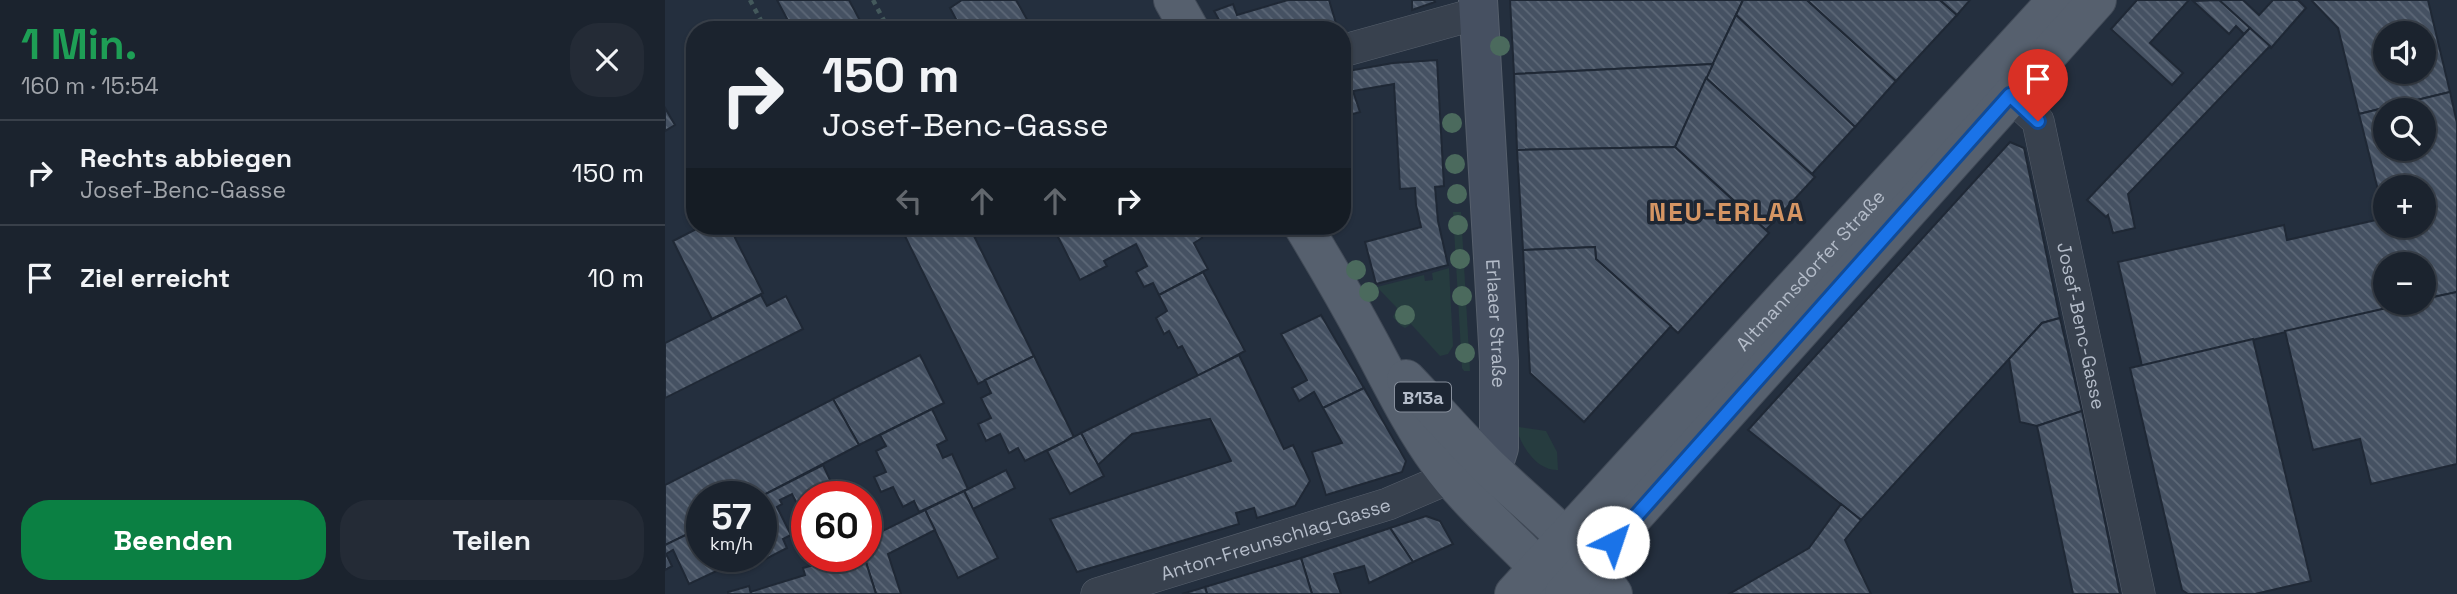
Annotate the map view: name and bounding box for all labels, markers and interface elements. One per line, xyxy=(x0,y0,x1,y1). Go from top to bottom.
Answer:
text: 1 Min. xyxy=(21,18,137,71)
map controls xyxy=(2373,21,2436,315)
button: sound xyxy=(2373,21,2436,84)
button: close xyxy=(570,23,644,97)
text: 150 m xyxy=(822,44,960,106)
icon: right xyxy=(707,49,798,140)
pin xyxy=(2008,49,2068,121)
icon: arrive xyxy=(2019,60,2057,98)
text: 160 m · 15:54 xyxy=(21,71,159,101)
button: search xyxy=(2373,98,2436,161)
text: Josef-Benc-Gasse xyxy=(822,105,1109,145)
text: Rechts abbiegen xyxy=(80,141,292,175)
icon: right xyxy=(21,154,59,192)
text: 150 m xyxy=(572,156,644,190)
text: Josef-Benc-Gasse xyxy=(80,175,286,205)
button: + xyxy=(2373,175,2436,238)
icon: left xyxy=(890,182,928,220)
icon: ahead xyxy=(963,182,1001,220)
icon: ahead xyxy=(1036,182,1074,220)
icon: right xyxy=(1109,182,1147,220)
street label: Altmannsdorfer Straße xyxy=(1730,184,1890,356)
district label: NEU-ERLAA xyxy=(1649,195,1805,229)
street label: Josef-Benc-Gasse xyxy=(2052,240,2112,412)
button: − xyxy=(2373,252,2436,315)
street label: Erlaaer Straße xyxy=(1481,258,1512,388)
icon: arrive xyxy=(21,259,59,297)
text: Ziel erreicht xyxy=(80,261,230,295)
text: 10 m xyxy=(587,261,644,295)
road number: B13a xyxy=(1395,382,1451,412)
speed limit sign: 60 xyxy=(791,481,882,572)
street label: Anton-Freunschlag-Gasse xyxy=(1158,491,1394,586)
text: 57 xyxy=(712,495,751,539)
button: Beenden xyxy=(21,500,326,580)
button: Teilen xyxy=(340,500,644,580)
position arrow xyxy=(1576,505,1650,579)
text: km/h xyxy=(710,532,753,555)

